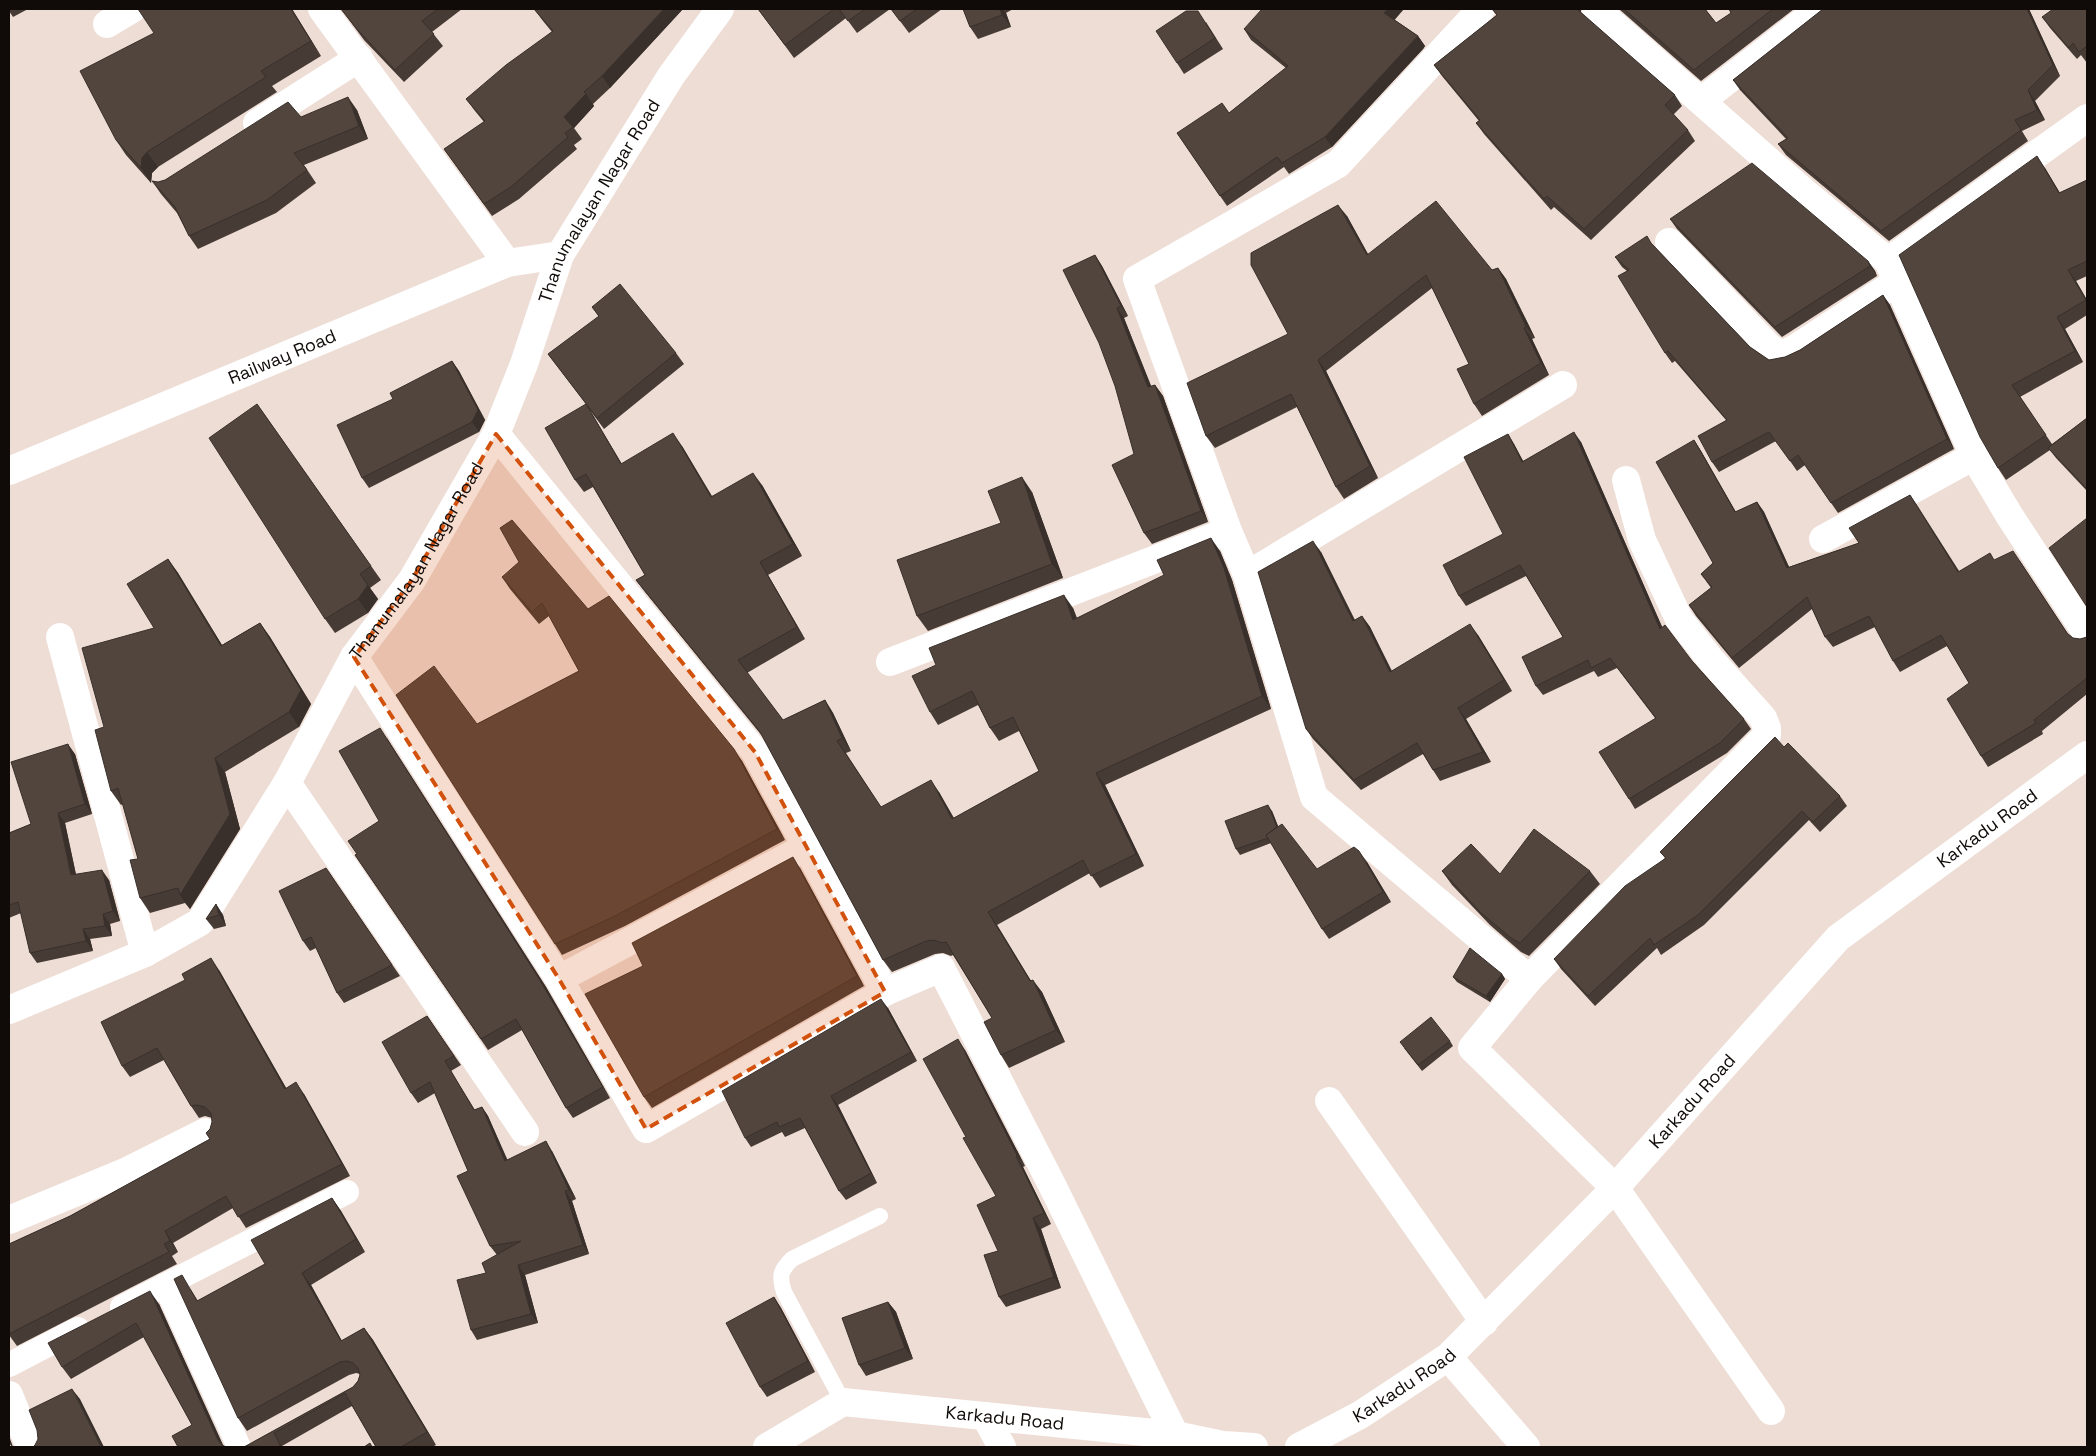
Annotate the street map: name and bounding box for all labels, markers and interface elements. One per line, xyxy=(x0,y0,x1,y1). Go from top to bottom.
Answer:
street label: Thanumalayan Nagar Road xyxy=(533,95,665,306)
street label: Railway Road xyxy=(225,324,339,389)
street label: Thanumalayan Nagar Road xyxy=(344,458,488,664)
street label: Karkadu Road xyxy=(1932,783,2042,873)
street label: Karkadu Road xyxy=(1644,1049,1740,1153)
street label: Karkadu Road xyxy=(1349,1343,1461,1428)
street label: Karkadu Road xyxy=(944,1400,1065,1435)

